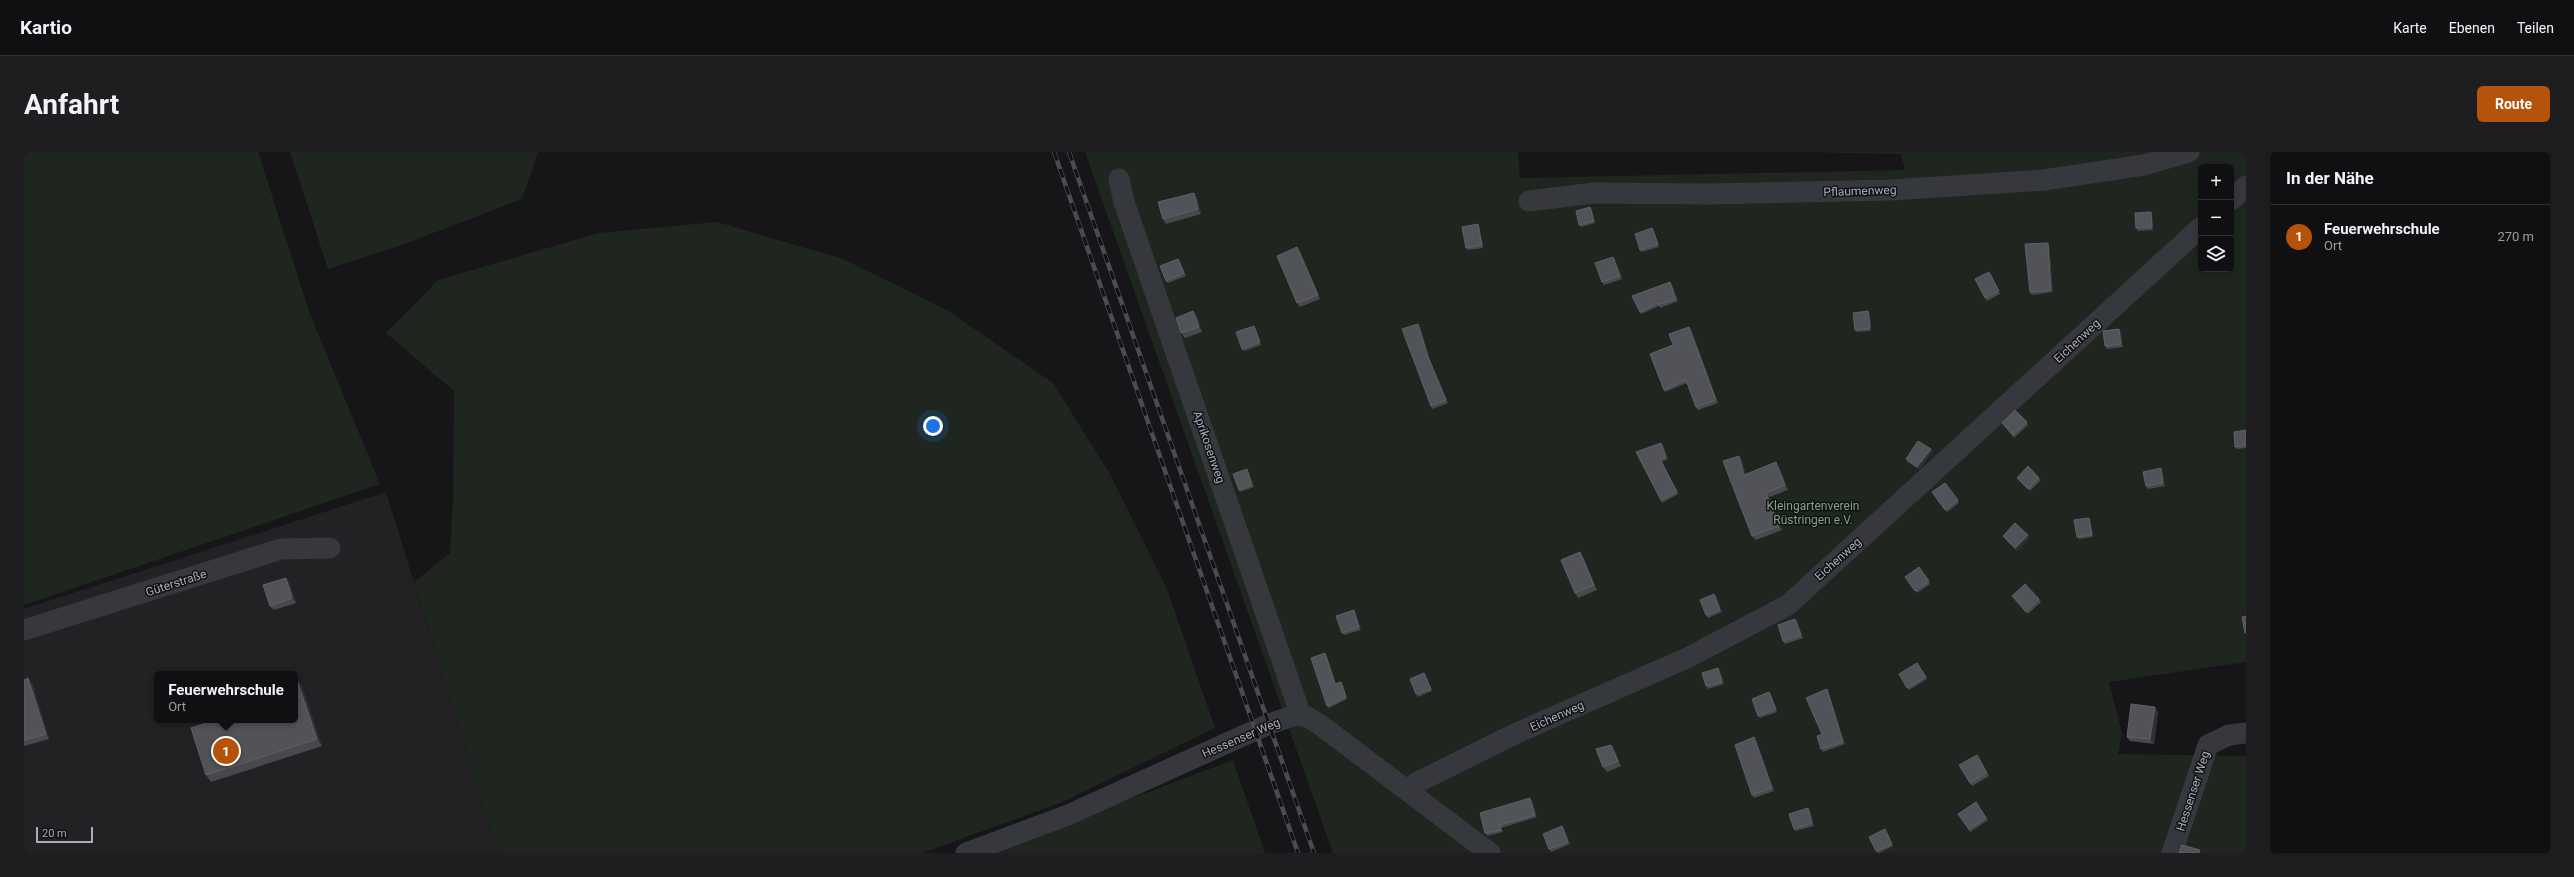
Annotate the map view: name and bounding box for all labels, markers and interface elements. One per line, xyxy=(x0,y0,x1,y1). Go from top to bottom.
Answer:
text: Kartio xyxy=(20,16,72,39)
text: Karte xyxy=(2393,20,2427,36)
text: Ebenen xyxy=(2449,20,2495,36)
text: Teilen xyxy=(2517,20,2554,36)
button: Route xyxy=(2477,86,2550,122)
text: Anfahrt xyxy=(24,88,119,121)
map controls xyxy=(2198,164,2234,272)
button: + xyxy=(2198,164,2234,200)
text: In der Nähe xyxy=(2286,168,2374,188)
street label: Pflaumenweg xyxy=(1823,183,1897,199)
button: − xyxy=(2198,200,2234,236)
text: Feuerwehrschule xyxy=(2324,220,2440,238)
text: 1 xyxy=(2295,229,2303,244)
text: 270 m xyxy=(2497,229,2534,244)
button: layers xyxy=(2198,236,2234,272)
text: Ort xyxy=(2324,238,2342,253)
street label: Eichenweg xyxy=(2051,316,2103,366)
street label: Aprikosenweg xyxy=(1190,409,1228,485)
your location xyxy=(923,416,943,436)
park label: Kleingartenverein Rüstringen e.V. xyxy=(1767,499,1859,527)
street label: Eichenweg xyxy=(1812,534,1864,584)
street label: Güterstraße xyxy=(144,567,208,599)
popup xyxy=(154,671,298,723)
text: Feuerwehrschule xyxy=(168,681,284,699)
street label: Eichenweg xyxy=(1528,698,1586,734)
text: Ort xyxy=(168,699,186,714)
street label: Hessenser Weg xyxy=(1200,715,1282,761)
pin: 1 xyxy=(213,736,239,766)
street label: Hessenser Weg xyxy=(2173,749,2213,833)
scale bar xyxy=(36,825,93,844)
text: 20 m xyxy=(42,827,67,840)

